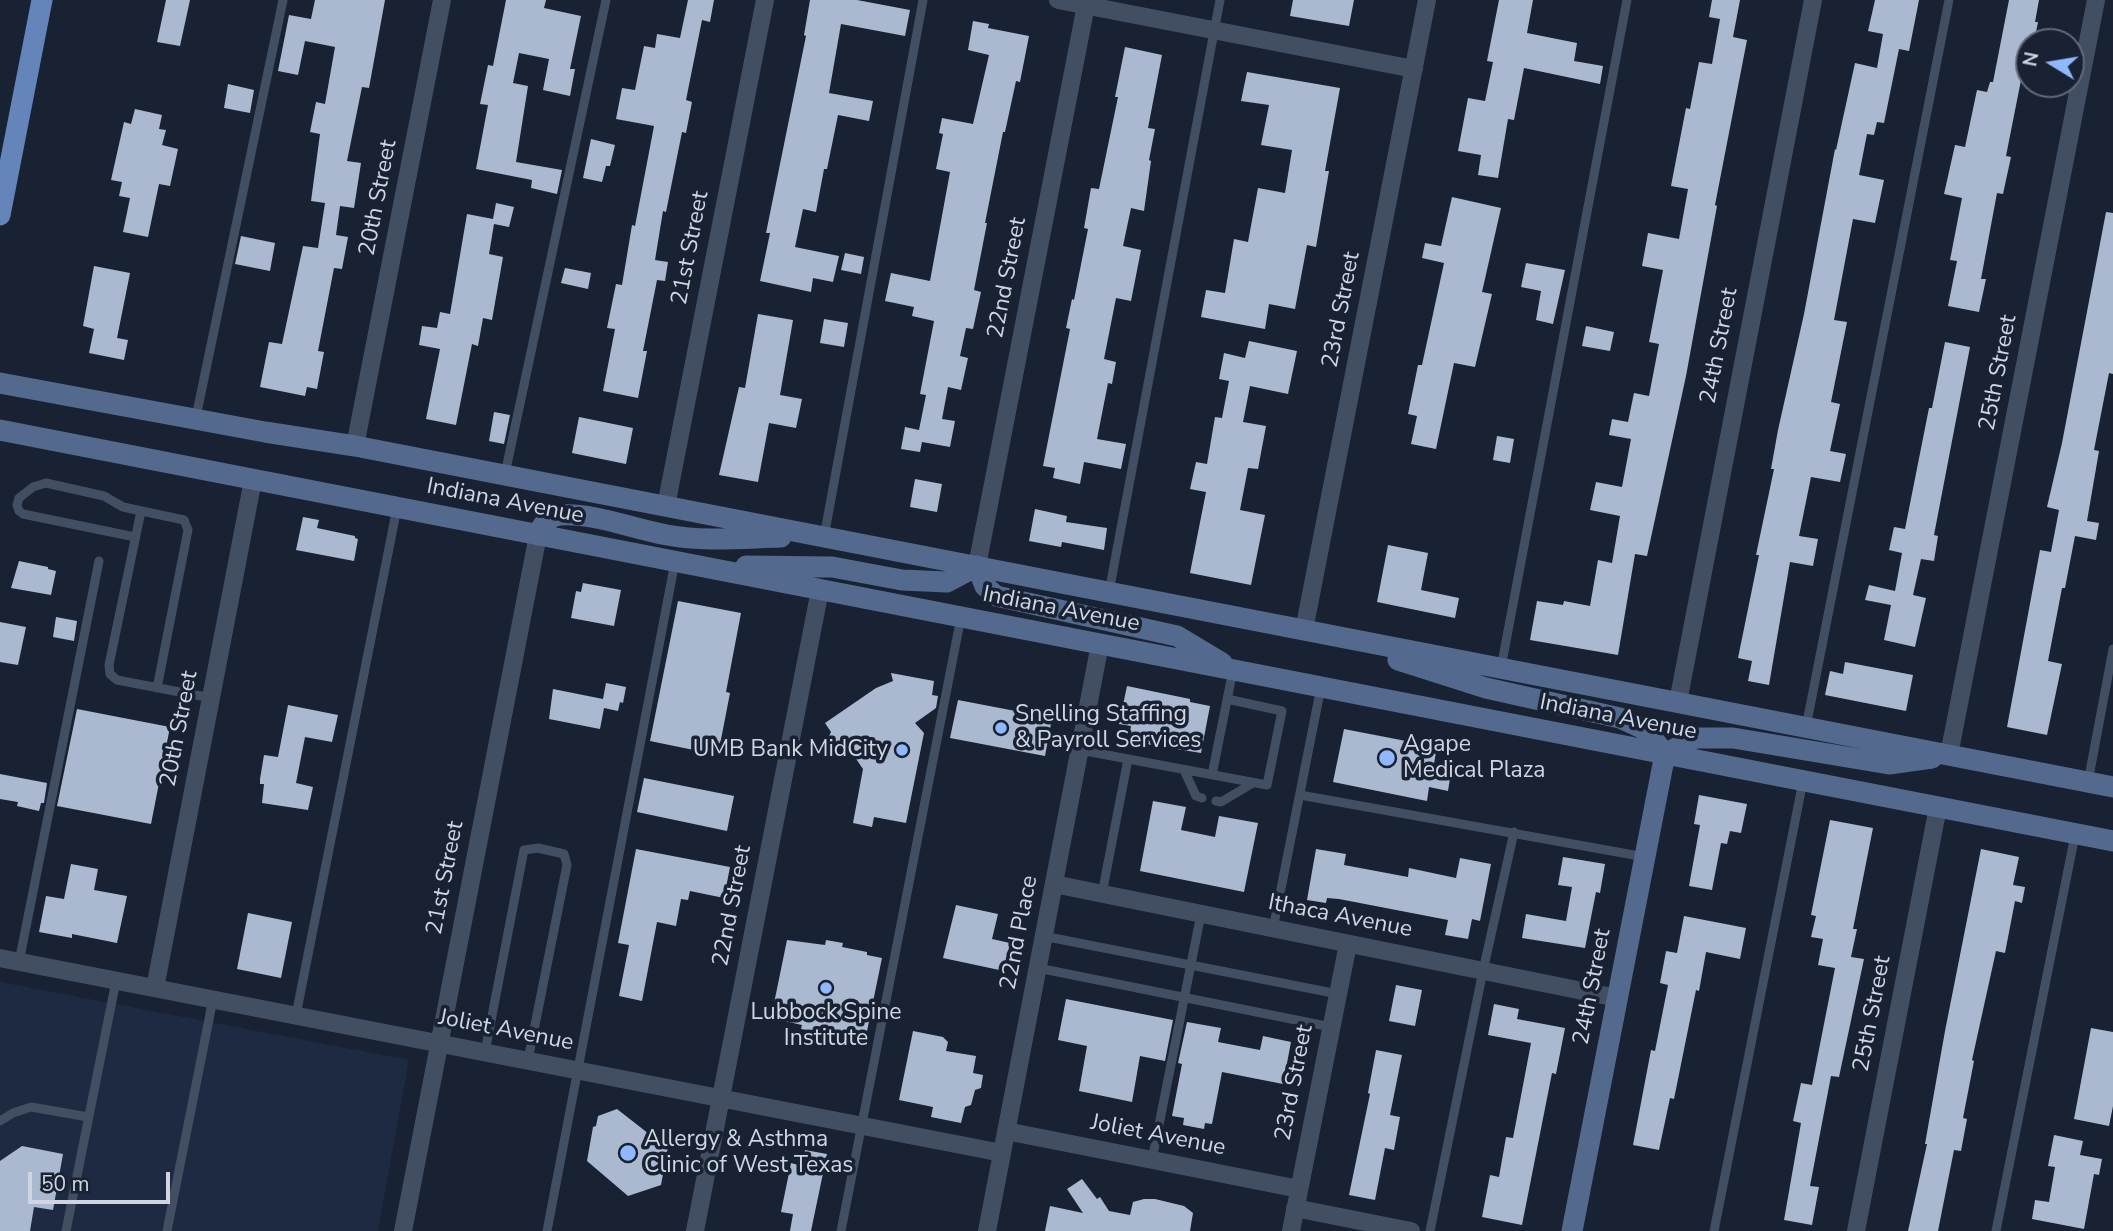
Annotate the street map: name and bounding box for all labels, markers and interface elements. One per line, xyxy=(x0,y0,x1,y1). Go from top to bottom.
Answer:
north arrow xyxy=(2015,28,2085,98)
text: N xyxy=(2017,50,2045,69)
street label: 20th Street xyxy=(354,138,404,258)
street label: 21st Street xyxy=(666,189,716,307)
street label: 22nd Street xyxy=(983,215,1033,341)
street label: 23rd Street xyxy=(1317,250,1367,370)
street label: 24th Street xyxy=(1695,286,1745,406)
street label: 25th Street xyxy=(1974,313,2024,433)
street label: Indiana Avenue xyxy=(424,473,586,531)
street label: Indiana Avenue xyxy=(980,581,1142,639)
street label: 20th Street xyxy=(155,669,205,789)
street label: Indiana Avenue xyxy=(1537,689,1699,747)
place label: Snelling Staffing & Payroll Services xyxy=(1015,701,1201,755)
marker: Snelling Staffing & Payroll Services xyxy=(993,720,1009,736)
place label: Agape Medical Plaza xyxy=(1403,731,1545,785)
place label: UMB Bank MidCity xyxy=(693,736,888,764)
marker: UMB Bank MidCity xyxy=(894,742,910,758)
marker: Agape Medical Plaza xyxy=(1377,748,1397,768)
street label: 21st Street xyxy=(421,819,471,937)
street label: 22nd Street xyxy=(708,843,758,969)
street label: 22nd Place xyxy=(995,873,1045,993)
street label: Ithaca Avenue xyxy=(1266,890,1414,944)
street label: 24th Street xyxy=(1568,927,1618,1047)
street label: 25th Street xyxy=(1848,954,1898,1074)
marker: Lubbock Spine Institute xyxy=(818,980,834,996)
place label: Lubbock Spine Institute xyxy=(750,999,902,1053)
street label: Joliet Avenue xyxy=(436,1004,576,1058)
street label: 23rd Street xyxy=(1270,1023,1320,1143)
street label: Joliet Avenue xyxy=(1088,1109,1228,1163)
place label: Allergy & Asthma Clinic of West Texas xyxy=(644,1126,853,1180)
marker: Allergy & Asthma Clinic of West Texas xyxy=(618,1143,638,1163)
scale bar xyxy=(32,1158,173,1202)
text: 50 m xyxy=(41,1170,90,1198)

